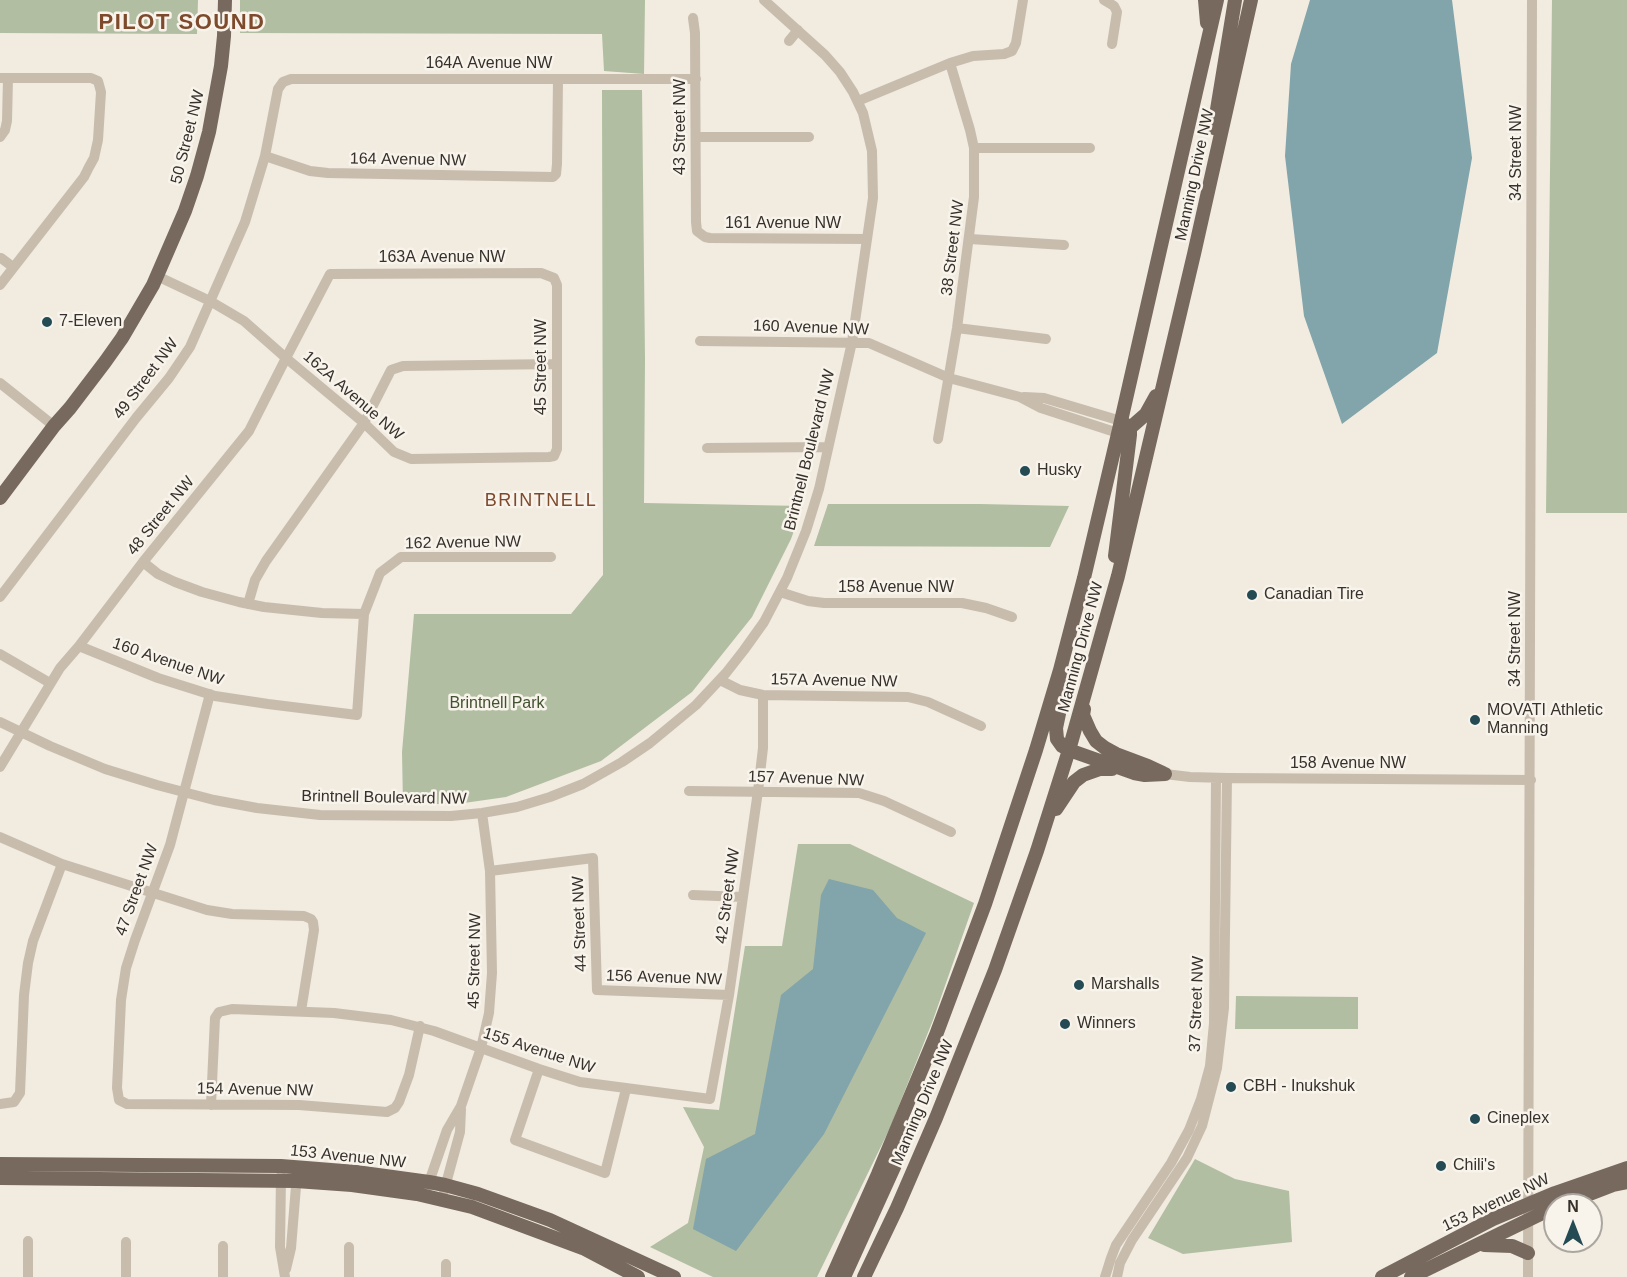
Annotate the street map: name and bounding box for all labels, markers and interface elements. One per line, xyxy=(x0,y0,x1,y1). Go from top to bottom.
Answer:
district label: PILOT SOUND xyxy=(99,10,265,36)
street label: 164A Avenue NW xyxy=(426,54,552,74)
street label: 43 Street NW xyxy=(671,79,691,175)
street label: 50 Street NW xyxy=(167,88,209,186)
street label: 34 Street NW xyxy=(1507,105,1527,201)
street label: Manning Drive NW xyxy=(1172,107,1218,243)
street label: 164 Avenue NW xyxy=(350,149,466,171)
street label: 38 Street NW xyxy=(938,199,968,297)
street label: 161 Avenue NW xyxy=(725,214,841,234)
street label: 163A Avenue NW xyxy=(379,248,505,268)
place label: 7-Eleven xyxy=(59,312,122,332)
marker: 7-Eleven xyxy=(40,315,54,329)
street label: 160 Avenue NW xyxy=(753,316,869,340)
street label: 45 Street NW xyxy=(532,319,552,415)
street label: 49 Street NW xyxy=(109,335,183,423)
street label: 162A Avenue NW xyxy=(299,347,407,445)
street label: Brintnell Boulevard NW xyxy=(781,367,839,533)
place label: Husky xyxy=(1037,461,1081,481)
marker: Husky xyxy=(1018,464,1032,478)
street label: 48 Street NW xyxy=(123,473,199,559)
district label: BRINTNELL xyxy=(485,490,597,512)
street label: 162 Avenue NW xyxy=(405,532,521,554)
street label: 158 Avenue NW xyxy=(838,578,954,598)
street label: Manning Drive NW xyxy=(1054,580,1108,714)
place label: Canadian Tire xyxy=(1264,585,1364,605)
marker: Canadian Tire xyxy=(1245,588,1259,602)
street label: 34 Street NW xyxy=(1506,591,1526,687)
street label: 160 Avenue NW xyxy=(110,634,226,690)
street label: 157A Avenue NW xyxy=(770,670,898,692)
park label: Brintnell Park xyxy=(449,694,545,714)
place label: MOVATI Athletic Manning xyxy=(1487,701,1603,739)
marker: MOVATI Athletic Manning xyxy=(1468,713,1482,727)
street label: 158 Avenue NW xyxy=(1290,754,1406,774)
street label: 157 Avenue NW xyxy=(748,767,864,791)
street label: Brintnell Boulevard NW xyxy=(301,787,467,809)
street label: 47 Street NW xyxy=(112,842,162,938)
street label: 42 Street NW xyxy=(712,847,744,945)
street label: 44 Street NW xyxy=(569,876,591,972)
street label: 45 Street NW xyxy=(465,913,485,1009)
street label: 37 Street NW xyxy=(1186,956,1208,1052)
street label: 156 Avenue NW xyxy=(606,966,722,990)
place label: Marshalls xyxy=(1091,975,1159,995)
marker: Marshalls xyxy=(1072,978,1086,992)
place label: Winners xyxy=(1077,1014,1136,1034)
marker: Winners xyxy=(1058,1017,1072,1031)
street label: 155 Avenue NW xyxy=(481,1024,597,1078)
street label: Manning Drive NW xyxy=(888,1037,958,1169)
place label: CBH - Inukshuk xyxy=(1243,1077,1355,1097)
street label: 154 Avenue NW xyxy=(197,1079,313,1101)
marker: CBH - Inukshuk xyxy=(1224,1080,1238,1094)
place label: Cineplex xyxy=(1487,1109,1549,1129)
marker: Cineplex xyxy=(1468,1112,1482,1126)
street label: 153 Avenue NW xyxy=(289,1141,407,1173)
place label: Chili's xyxy=(1453,1156,1495,1176)
marker: Chili's xyxy=(1434,1159,1448,1173)
street label: 153 Avenue NW xyxy=(1439,1170,1553,1236)
north arrow xyxy=(1543,1193,1603,1253)
text: N xyxy=(1567,1198,1579,1215)

